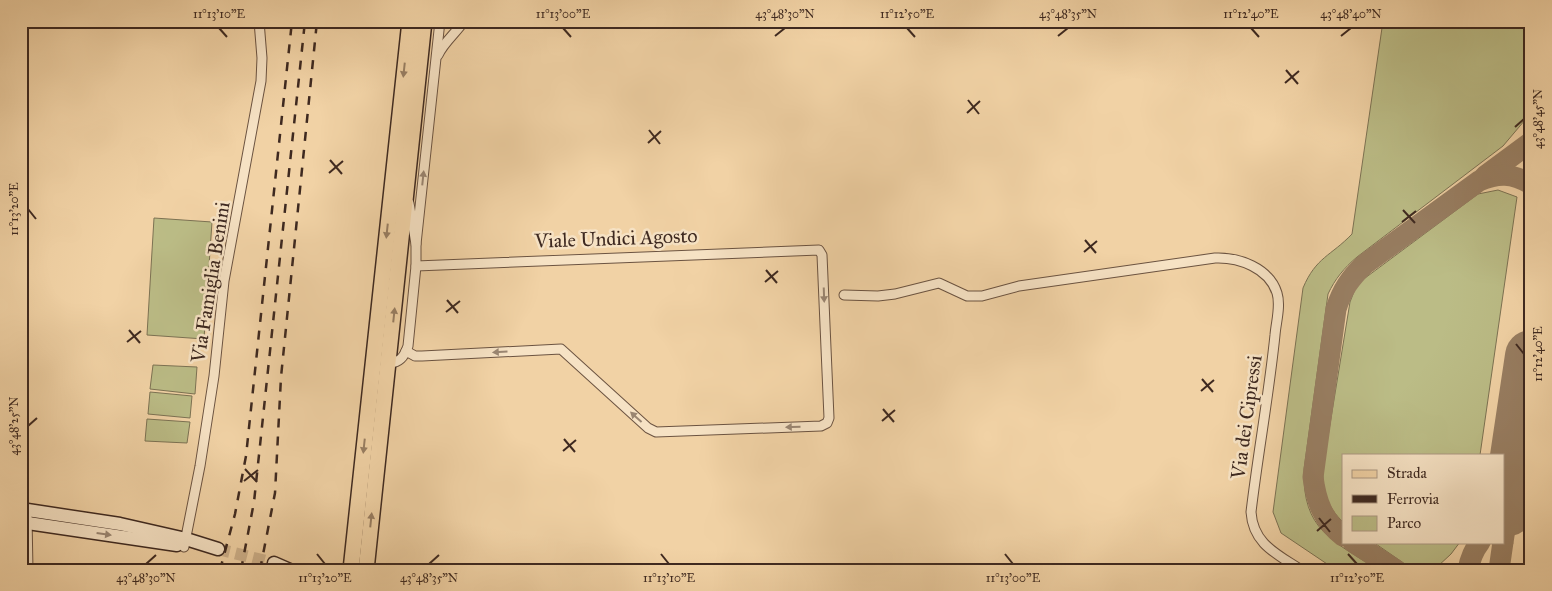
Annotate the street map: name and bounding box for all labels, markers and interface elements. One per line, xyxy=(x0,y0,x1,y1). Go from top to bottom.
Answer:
text: 11°13'10"E xyxy=(193,7,246,21)
text: 11°13'00"E xyxy=(536,7,591,21)
text: 43°48'30"N xyxy=(755,7,815,21)
text: 11°12'50"E xyxy=(880,7,935,21)
text: 43°48'35"N xyxy=(1039,7,1097,21)
text: 11°12'40"E xyxy=(1223,7,1279,21)
text: 43°48'40"N xyxy=(1320,7,1382,21)
one-way arrow xyxy=(400,62,408,78)
text: 43°48'45"N xyxy=(1531,89,1545,149)
one-way arrow xyxy=(420,170,428,186)
text: 11°13'20"E xyxy=(7,182,21,236)
street label: Via Famiglia Benini xyxy=(185,199,236,365)
street label: Viale Undici Agosto xyxy=(533,223,698,254)
one-way arrow xyxy=(383,224,391,240)
one-way arrow xyxy=(820,288,828,304)
one-way arrow xyxy=(390,307,398,323)
text: 11°12'40"E xyxy=(1531,326,1545,382)
one-way arrow xyxy=(492,349,508,357)
street label: Via dei Cipressi xyxy=(1225,353,1267,482)
text: 43°48'25"N xyxy=(7,396,21,456)
one-way arrow xyxy=(631,411,643,423)
one-way arrow xyxy=(785,423,801,431)
one-way arrow xyxy=(360,438,368,454)
legend xyxy=(1342,454,1504,544)
text: Strada xyxy=(1387,464,1427,482)
text: Ferrovia xyxy=(1387,490,1440,508)
one-way arrow xyxy=(367,512,375,528)
text: Parco xyxy=(1387,514,1422,532)
one-way arrow xyxy=(96,530,112,538)
text: 43°48'30"N xyxy=(116,571,176,585)
text: 11°13'20"E xyxy=(298,571,352,585)
text: 43°48'35"N xyxy=(400,571,458,585)
text: 11°13'10"E xyxy=(643,571,696,585)
text: 11°13'00"E xyxy=(986,571,1041,585)
text: 11°12'50"E xyxy=(1330,571,1385,585)

